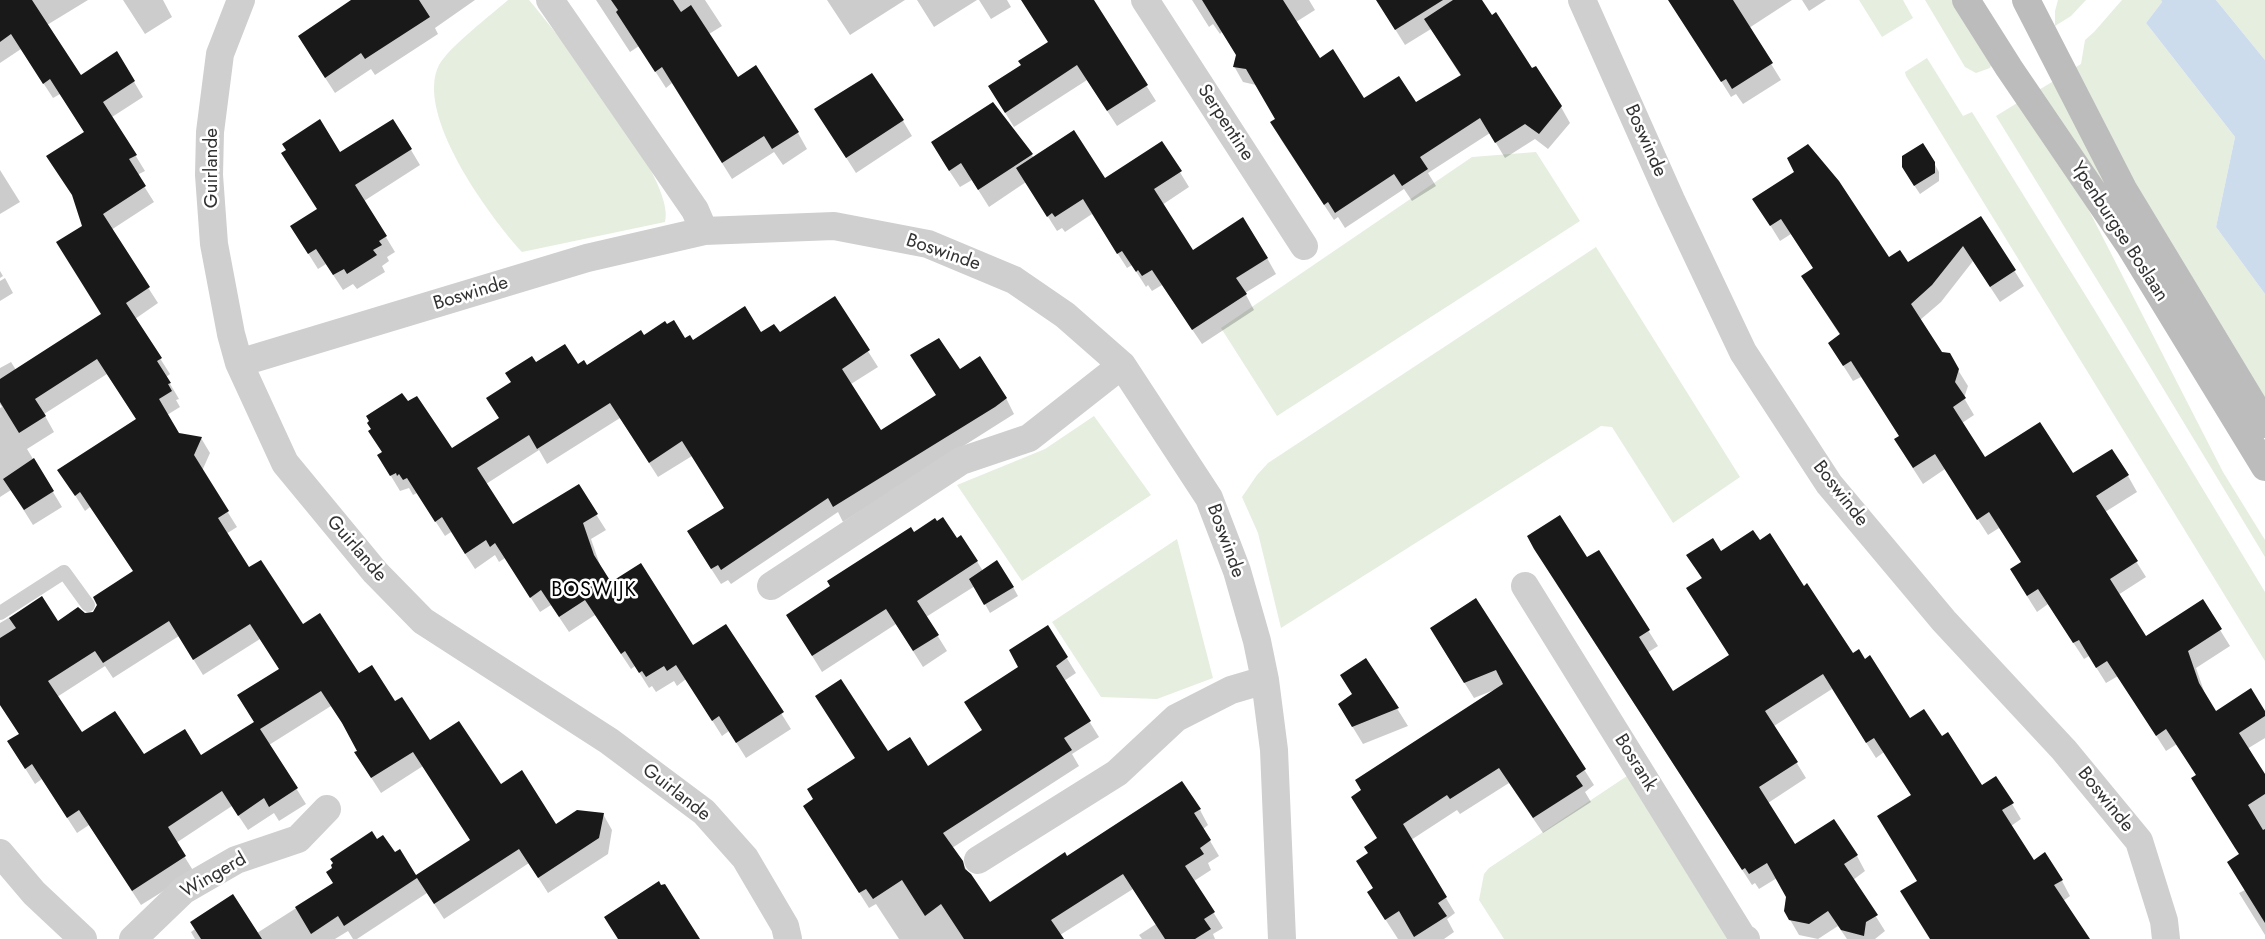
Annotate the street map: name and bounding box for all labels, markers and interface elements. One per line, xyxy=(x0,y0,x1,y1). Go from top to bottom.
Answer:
street label: Serpentine xyxy=(1192,80,1258,166)
street label: Boswinde xyxy=(1619,101,1671,181)
street label: Guirlande xyxy=(201,128,223,208)
street label: Ypenburgse Boslaan xyxy=(2065,158,2173,306)
street label: Boswinde xyxy=(903,230,983,276)
street label: Boswinde xyxy=(431,272,511,316)
street label: Boswinde xyxy=(1807,457,1873,531)
street label: Boswinde xyxy=(1201,501,1249,581)
street label: Guirlande xyxy=(321,511,391,587)
district label: BOSWIJK xyxy=(550,579,638,603)
street label: Bosrank xyxy=(1609,730,1661,796)
street label: Guirlande xyxy=(637,759,715,827)
street label: Boswinde xyxy=(2072,763,2138,837)
street label: Wingerd xyxy=(177,848,251,904)

